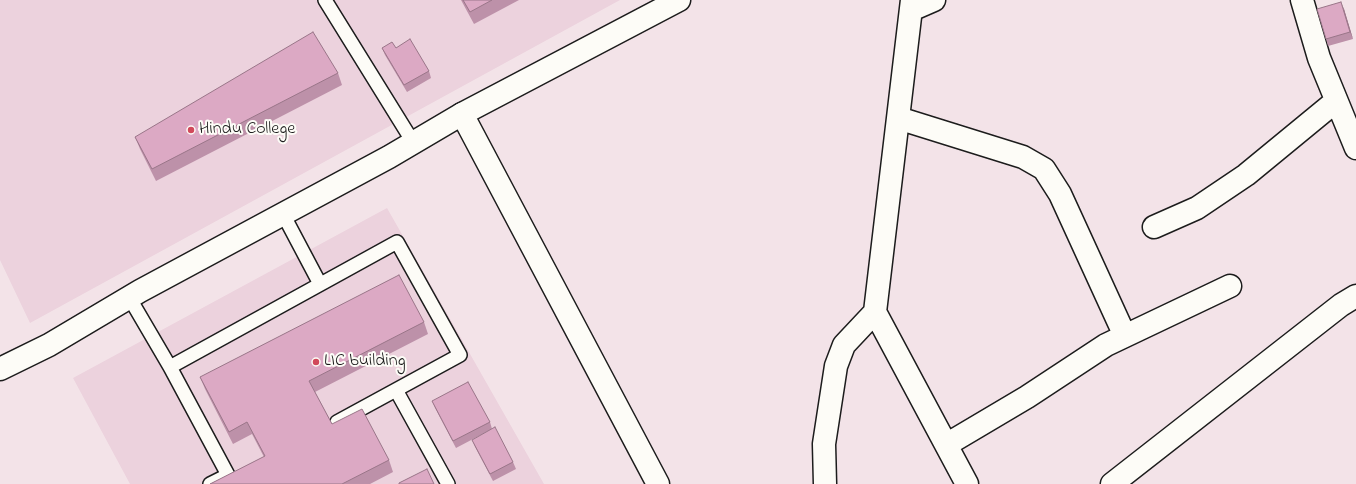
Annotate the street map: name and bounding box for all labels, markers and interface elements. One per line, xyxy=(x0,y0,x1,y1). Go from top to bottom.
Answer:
place label: Hindu College xyxy=(199,119,295,141)
marker: Hindu College xyxy=(186,125,196,135)
place label: LIC building xyxy=(324,351,406,373)
marker: LIC building xyxy=(311,357,321,367)

